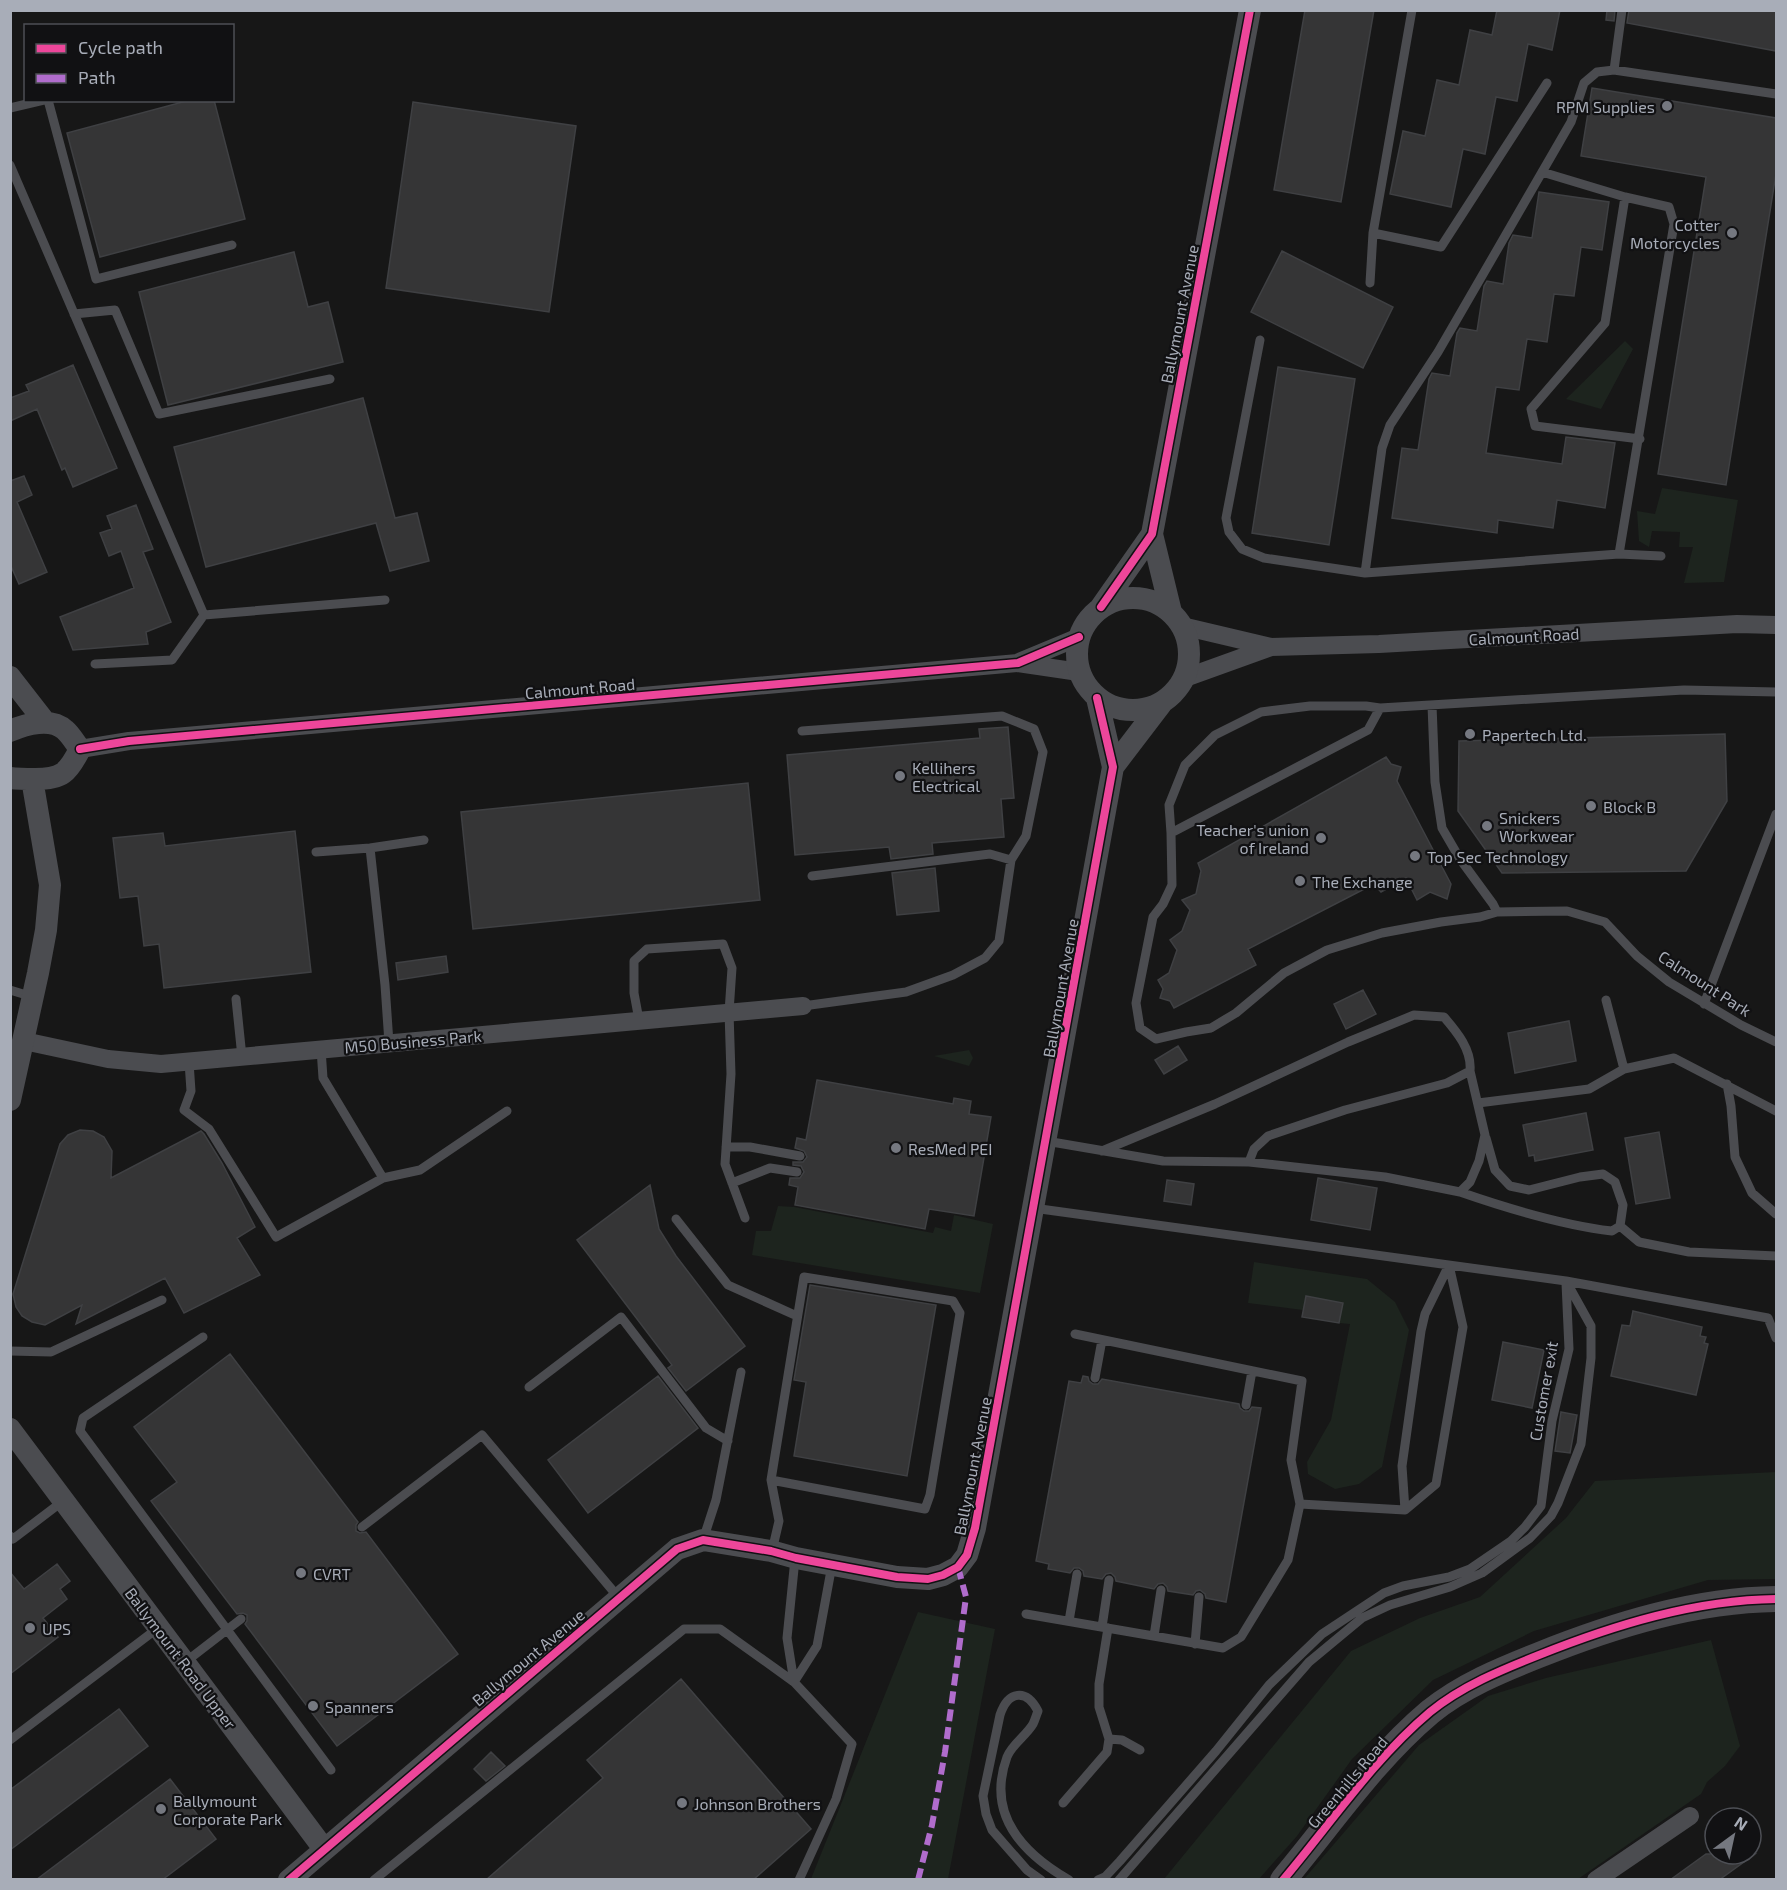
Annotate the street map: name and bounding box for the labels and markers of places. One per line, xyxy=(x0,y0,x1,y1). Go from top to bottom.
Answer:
place label: RPM Supplies xyxy=(1556,97,1655,116)
marker: RPM Supplies xyxy=(1660,99,1674,113)
place label: Cotter Motorcycles xyxy=(1630,215,1721,252)
marker: Cotter Motorcycles xyxy=(1725,226,1739,240)
place label: Papertech Ltd. xyxy=(1482,725,1587,744)
marker: Papertech Ltd. xyxy=(1463,727,1477,741)
place label: Kellihers Electrical xyxy=(912,758,980,795)
marker: Kellihers Electrical xyxy=(893,769,907,783)
place label: Block B xyxy=(1603,797,1656,816)
marker: Block B xyxy=(1584,799,1598,813)
place label: Snickers Workwear xyxy=(1499,808,1575,845)
marker: Snickers Workwear xyxy=(1480,819,1494,833)
place label: Teacher's union of Ireland xyxy=(1196,820,1309,857)
marker: Teacher's union of Ireland xyxy=(1314,831,1328,845)
place label: Top Sec Technology xyxy=(1427,847,1568,866)
marker: Top Sec Technology xyxy=(1408,849,1422,863)
place label: The Exchange xyxy=(1312,872,1413,891)
marker: The Exchange xyxy=(1293,874,1307,888)
place label: ResMed PEI xyxy=(908,1139,992,1158)
marker: ResMed PEI xyxy=(889,1141,903,1155)
place label: CVRT xyxy=(313,1564,351,1583)
marker: CVRT xyxy=(294,1566,308,1580)
place label: UPS xyxy=(42,1619,71,1638)
marker: UPS xyxy=(23,1621,37,1635)
place label: Spanners xyxy=(325,1697,394,1716)
marker: Spanners xyxy=(306,1699,320,1713)
place label: Ballymount Corporate Park xyxy=(173,1791,282,1828)
place label: Johnson Brothers xyxy=(694,1794,821,1813)
marker: Johnson Brothers xyxy=(675,1796,689,1810)
marker: Ballymount Corporate Park xyxy=(154,1802,168,1816)

